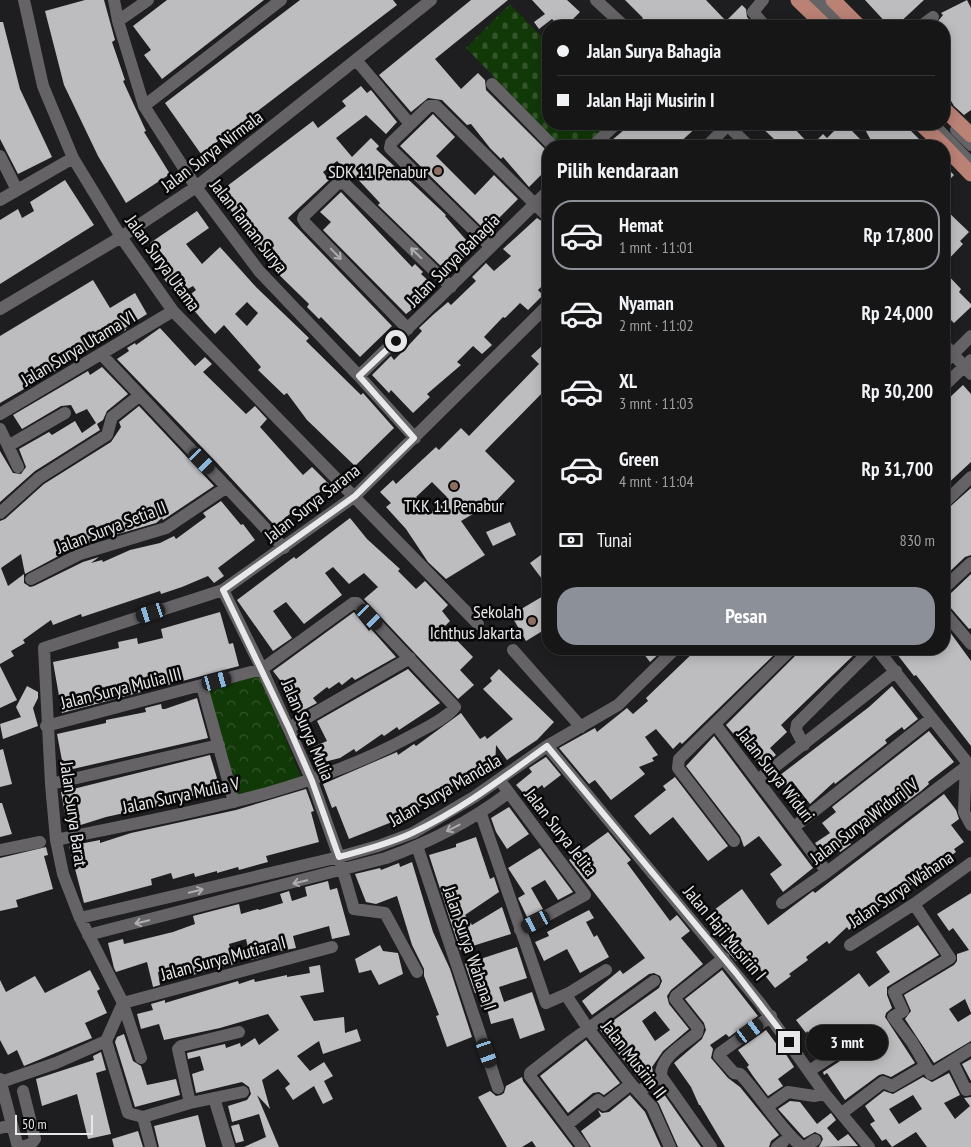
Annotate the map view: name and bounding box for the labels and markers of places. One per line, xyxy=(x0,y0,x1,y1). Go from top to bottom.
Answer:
place label: SDK 11 Penabur xyxy=(328,160,428,183)
marker: SDK 11 Penabur xyxy=(432,165,444,177)
marker: TKK 11 Penabur xyxy=(448,480,460,492)
place label: TKK 11 Penabur xyxy=(404,494,504,517)
place label: Sekolah Ichthus Jakarta xyxy=(430,600,522,644)
marker: Sekolah Ichthus Jakarta xyxy=(526,615,538,627)

